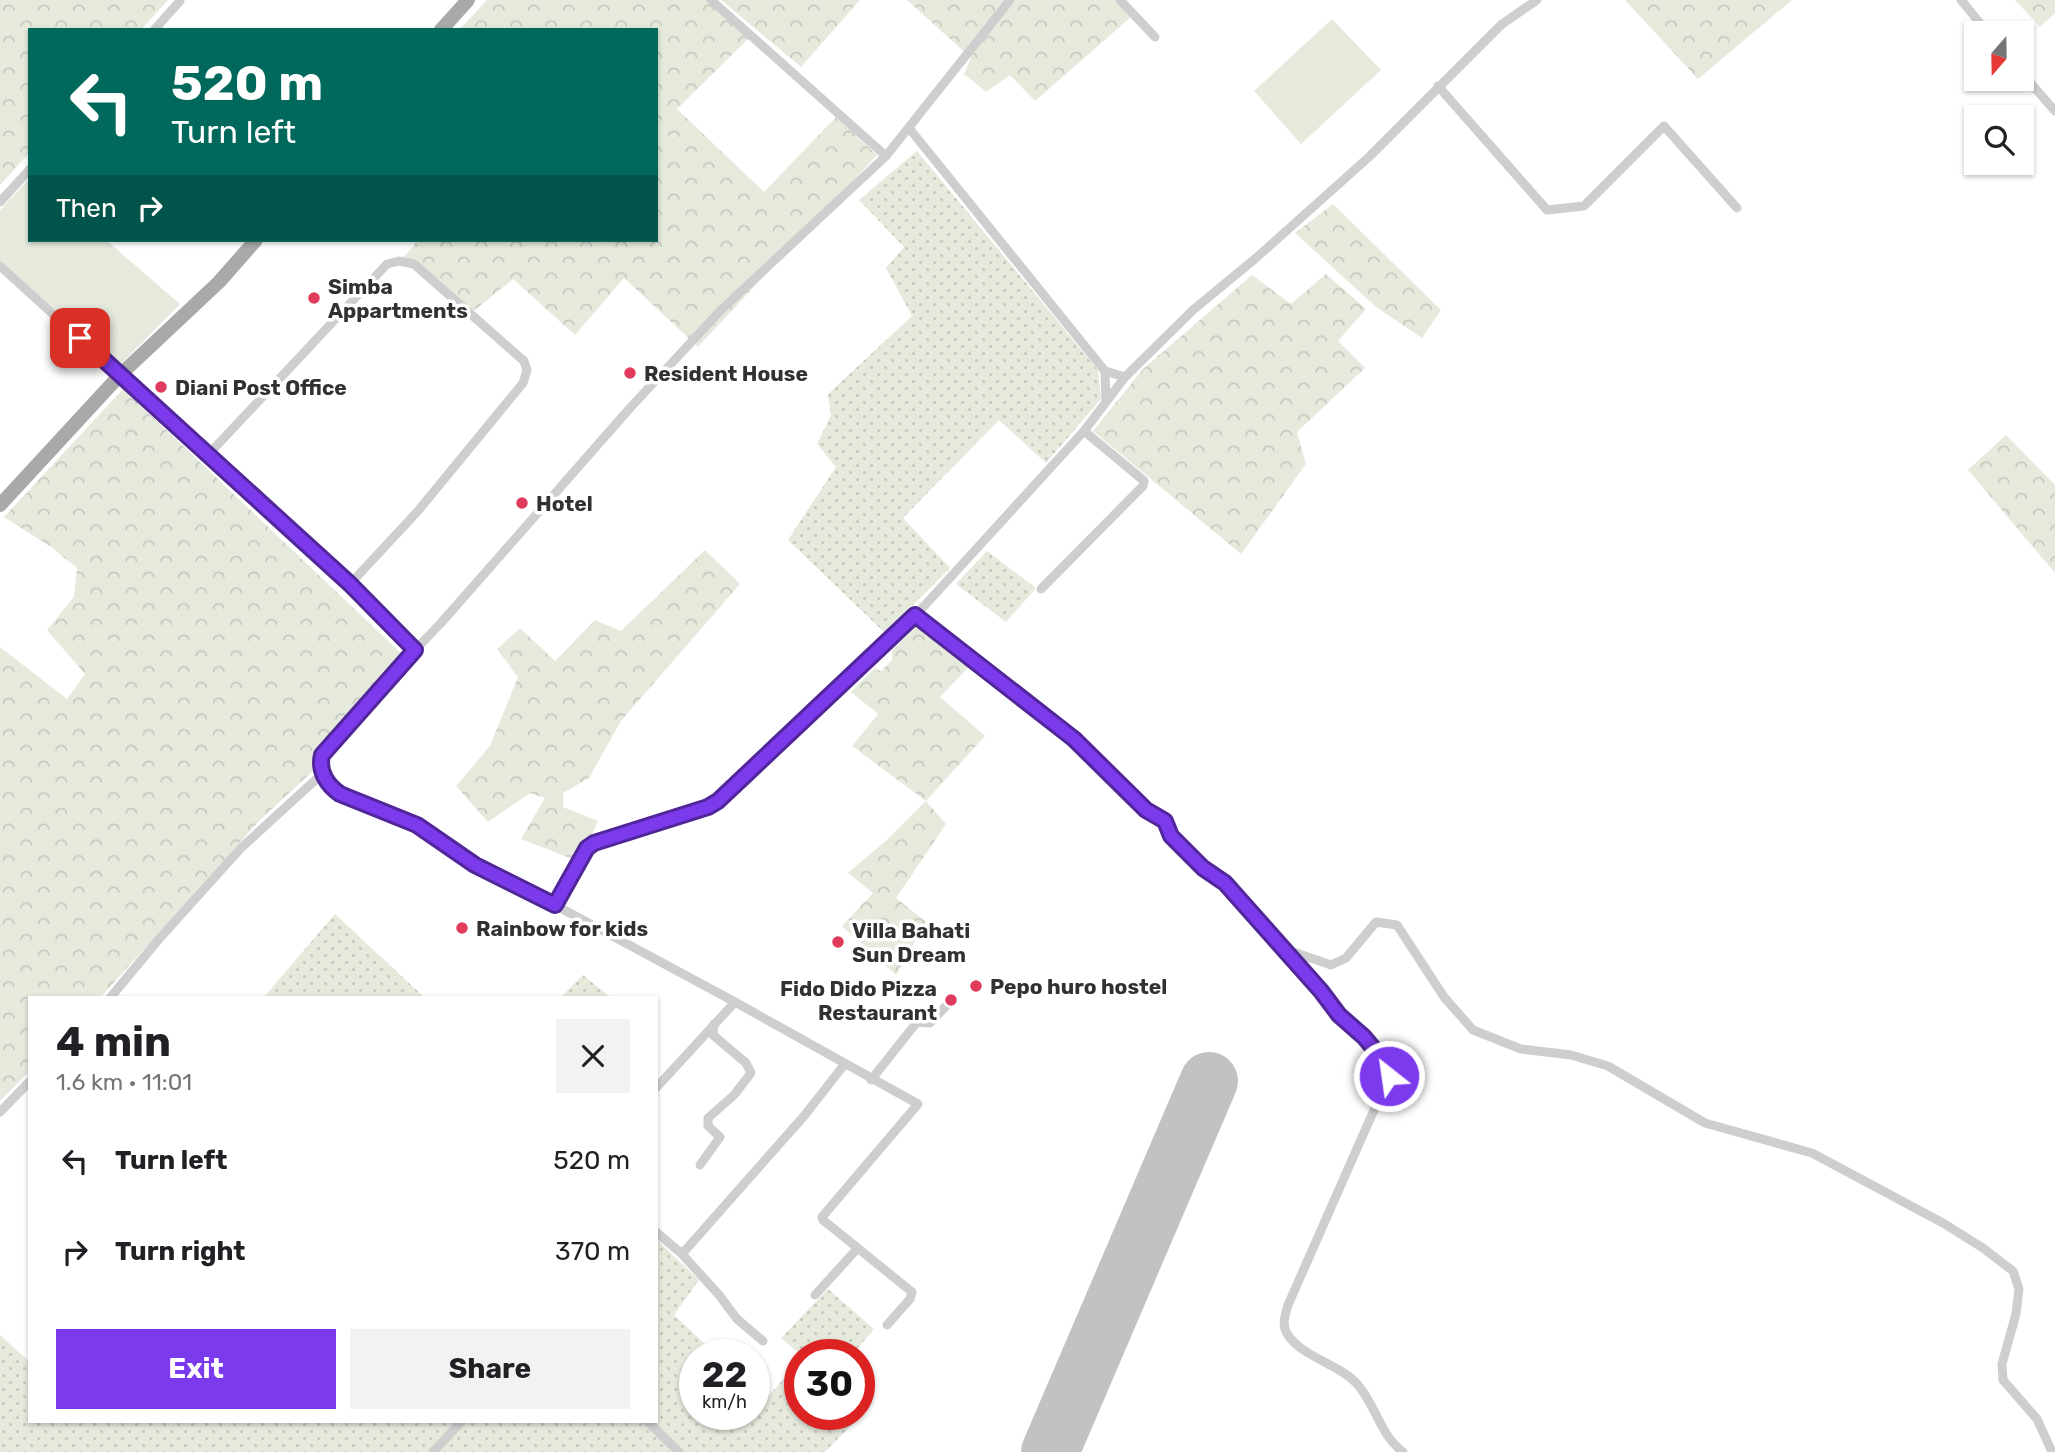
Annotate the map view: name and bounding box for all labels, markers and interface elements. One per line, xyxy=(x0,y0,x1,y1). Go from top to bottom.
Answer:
north arrow xyxy=(1964,21,2034,91)
map controls xyxy=(1964,21,2034,175)
text: 520 m xyxy=(171,54,323,112)
icon: left xyxy=(56,56,147,147)
button: search xyxy=(1964,105,2034,175)
text: Turn left xyxy=(171,113,296,151)
icon: right xyxy=(131,189,169,227)
text: Then xyxy=(56,193,117,224)
place label: Simba Appartments xyxy=(328,274,468,323)
marker: Simba Appartments xyxy=(306,290,322,306)
pin xyxy=(50,308,110,368)
icon: arrive xyxy=(61,319,99,357)
place label: Resident House xyxy=(644,361,808,386)
marker: Resident House xyxy=(622,365,638,381)
place label: Diani Post Office xyxy=(175,375,347,400)
marker: Diani Post Office xyxy=(153,379,169,395)
place label: Hotel xyxy=(536,491,593,516)
marker: Hotel xyxy=(514,495,530,511)
place label: Rainbow for kids xyxy=(476,916,648,941)
place label: Villa Bahati Sun Dream xyxy=(852,918,970,967)
marker: Rainbow for kids xyxy=(454,920,470,936)
marker: Villa Bahati Sun Dream xyxy=(830,934,846,950)
place label: Pepo huro hostel xyxy=(990,974,1167,999)
place label: Fido Dido Pizza Restaurant xyxy=(780,976,937,1025)
marker: Pepo huro hostel xyxy=(968,978,984,994)
marker: Fido Dido Pizza Restaurant xyxy=(943,992,959,1008)
text: 4 min xyxy=(56,1017,171,1067)
button: close xyxy=(556,1019,630,1093)
position arrow xyxy=(1352,1039,1426,1113)
text: 1.6 km · 11:01 xyxy=(56,1068,192,1096)
icon: left xyxy=(56,1142,94,1180)
text: Turn left xyxy=(115,1145,227,1176)
text: 520 m xyxy=(553,1145,630,1176)
icon: right xyxy=(56,1233,94,1271)
text: Turn right xyxy=(115,1236,245,1267)
text: 370 m xyxy=(555,1236,630,1267)
button: Exit xyxy=(56,1329,336,1409)
button: Share xyxy=(350,1329,630,1409)
speed limit sign: 30 xyxy=(784,1339,875,1430)
text: 22 xyxy=(702,1354,747,1396)
text: km/h xyxy=(702,1391,747,1413)

